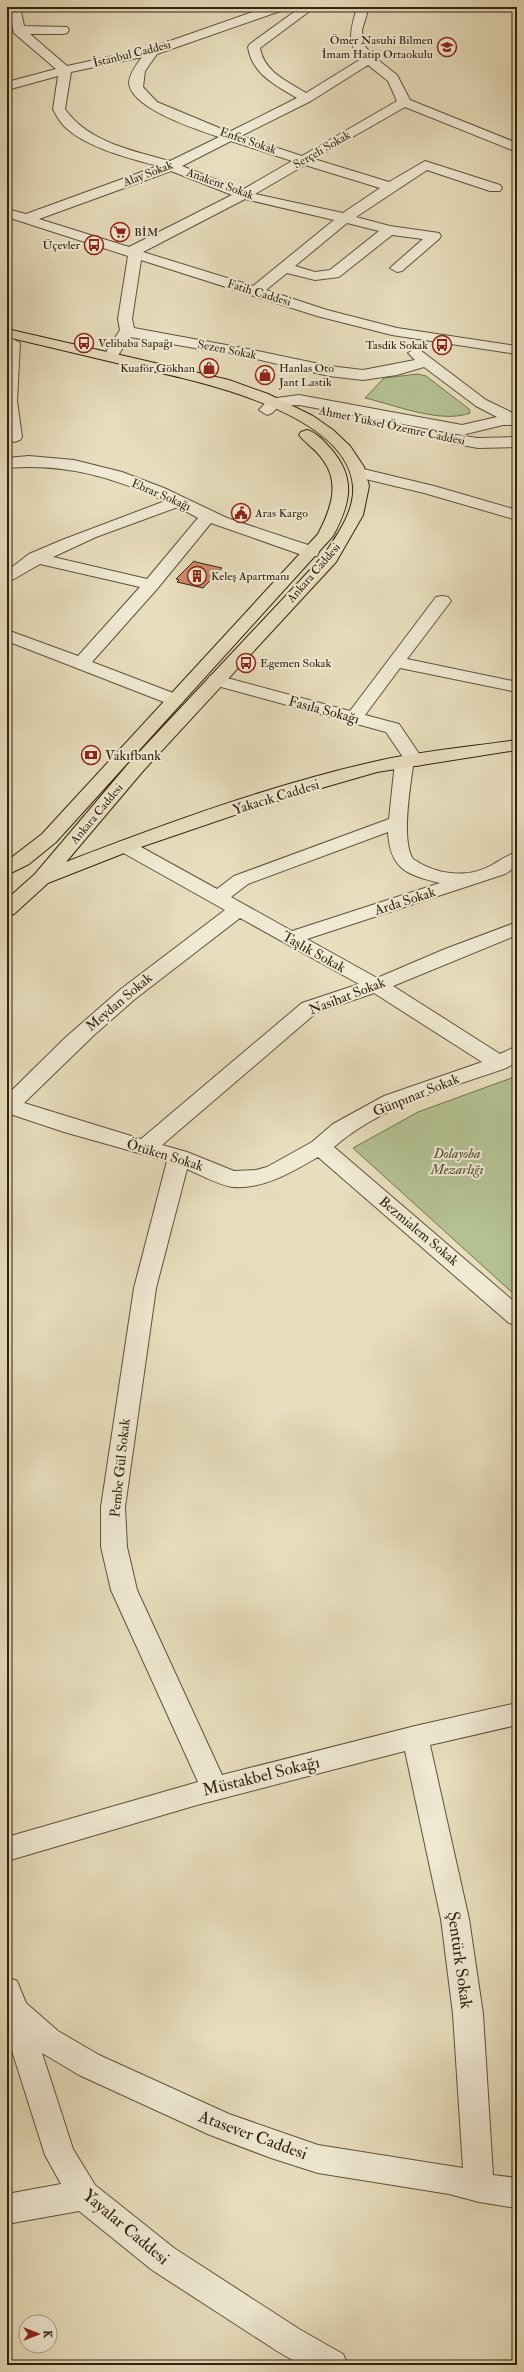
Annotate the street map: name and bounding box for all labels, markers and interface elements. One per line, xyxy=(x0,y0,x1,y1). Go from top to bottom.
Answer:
place label: Ömer Nasuhi Bilmen İmam Hatip Ortaokulu xyxy=(322,33,433,62)
school or university icon: Ömer Nasuhi Bilmen İmam Hatip Ortaokulu xyxy=(436,36,458,58)
street label: İstanbul Caddesi xyxy=(92,37,172,71)
street label: Enfes Sokak xyxy=(218,124,279,158)
street label: Serçeli Sokak xyxy=(291,128,353,172)
street label: Alay Sokak xyxy=(120,158,175,191)
street label: Anakent Sokak xyxy=(183,165,256,203)
supermarket icon: BİM xyxy=(109,221,131,243)
place label: BİM xyxy=(134,225,159,240)
bus stop icon: Üçevler xyxy=(83,234,105,256)
place label: Üçevler xyxy=(42,238,81,253)
street label: Fatih Caddesi xyxy=(225,276,293,310)
bus stop icon: Velibaba Sapağı xyxy=(73,332,95,354)
bus stop icon: Tasdik Sokak xyxy=(431,334,453,356)
place label: Velibaba Sapağı xyxy=(98,336,173,351)
street label: Sezen Sokak xyxy=(196,337,258,363)
place label: Tasdik Sokak xyxy=(365,338,428,353)
shop icon: Kuaför Gökhan xyxy=(198,357,220,379)
place label: Kuaför Gökhan xyxy=(120,361,195,376)
place label: Hanlas Oto Jant Lastik xyxy=(278,361,334,390)
shop icon: Hanlas Oto Jant Lastik xyxy=(254,364,276,386)
street label: Ahmet Yüksel Özemre Caddesi xyxy=(317,403,466,449)
street label: Ebrar Sokağı xyxy=(129,476,193,514)
public building icon: Aras Kargo xyxy=(230,502,252,524)
place label: Aras Kargo xyxy=(254,506,308,521)
street label: Ankara Caddesi xyxy=(283,540,344,607)
building icon: Keleş Apartmanı xyxy=(186,565,208,587)
place label: Keleş Apartmanı xyxy=(211,569,290,584)
bus stop icon: Egemen Sokak xyxy=(235,652,257,674)
place label: Egemen Sokak xyxy=(260,656,332,671)
street label: Fasıla Sokağı xyxy=(287,692,361,728)
bank icon: Vakıfbank xyxy=(80,744,102,766)
place label: Vakıfbank xyxy=(105,747,161,764)
street label: Yakacık Caddesi xyxy=(231,776,322,818)
street label: Ankara Caddesi xyxy=(67,781,127,848)
street label: Arda Sokak xyxy=(371,883,438,919)
street label: Taşlık Sokak xyxy=(279,928,349,977)
street label: Meydan Sokak xyxy=(82,969,157,1035)
street label: Nasihat Sokak xyxy=(306,974,388,1018)
street label: Günpınar Sokak xyxy=(370,1070,462,1121)
street label: Ötüken Sokak xyxy=(125,1135,206,1175)
park label: Dolayoba Mezarlığı xyxy=(429,1145,484,1178)
street label: Bezmialem Sokak xyxy=(376,1193,463,1269)
street label: Pembe Gül Sokak xyxy=(106,1418,134,1518)
street label: Müstakbel Sokağı xyxy=(200,1751,322,1801)
street label: Şentürk Sokak xyxy=(443,1910,477,2010)
street label: Atasever Caddesi xyxy=(195,2105,311,2165)
street label: Yayalar Caddesi xyxy=(78,2185,174,2270)
north arrow xyxy=(18,2314,58,2354)
text: K xyxy=(41,2330,54,2339)

